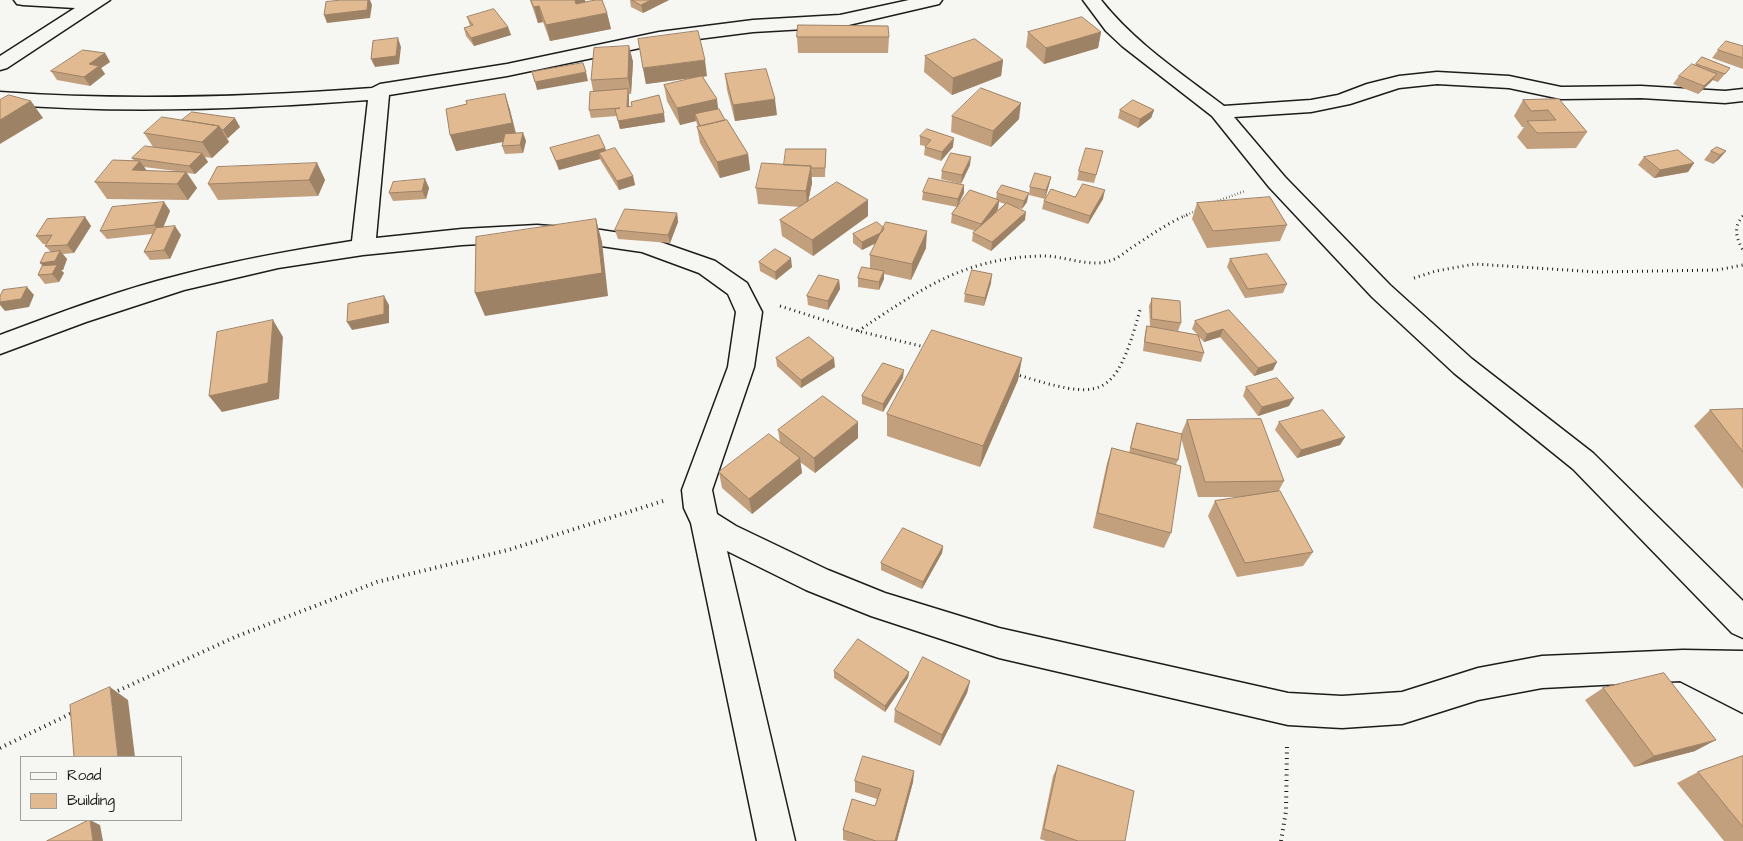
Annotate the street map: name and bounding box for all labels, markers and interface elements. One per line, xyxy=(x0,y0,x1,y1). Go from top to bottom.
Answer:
legend xyxy=(20,756,182,821)
text: Road xyxy=(67,765,101,786)
text: Building xyxy=(67,790,115,811)

